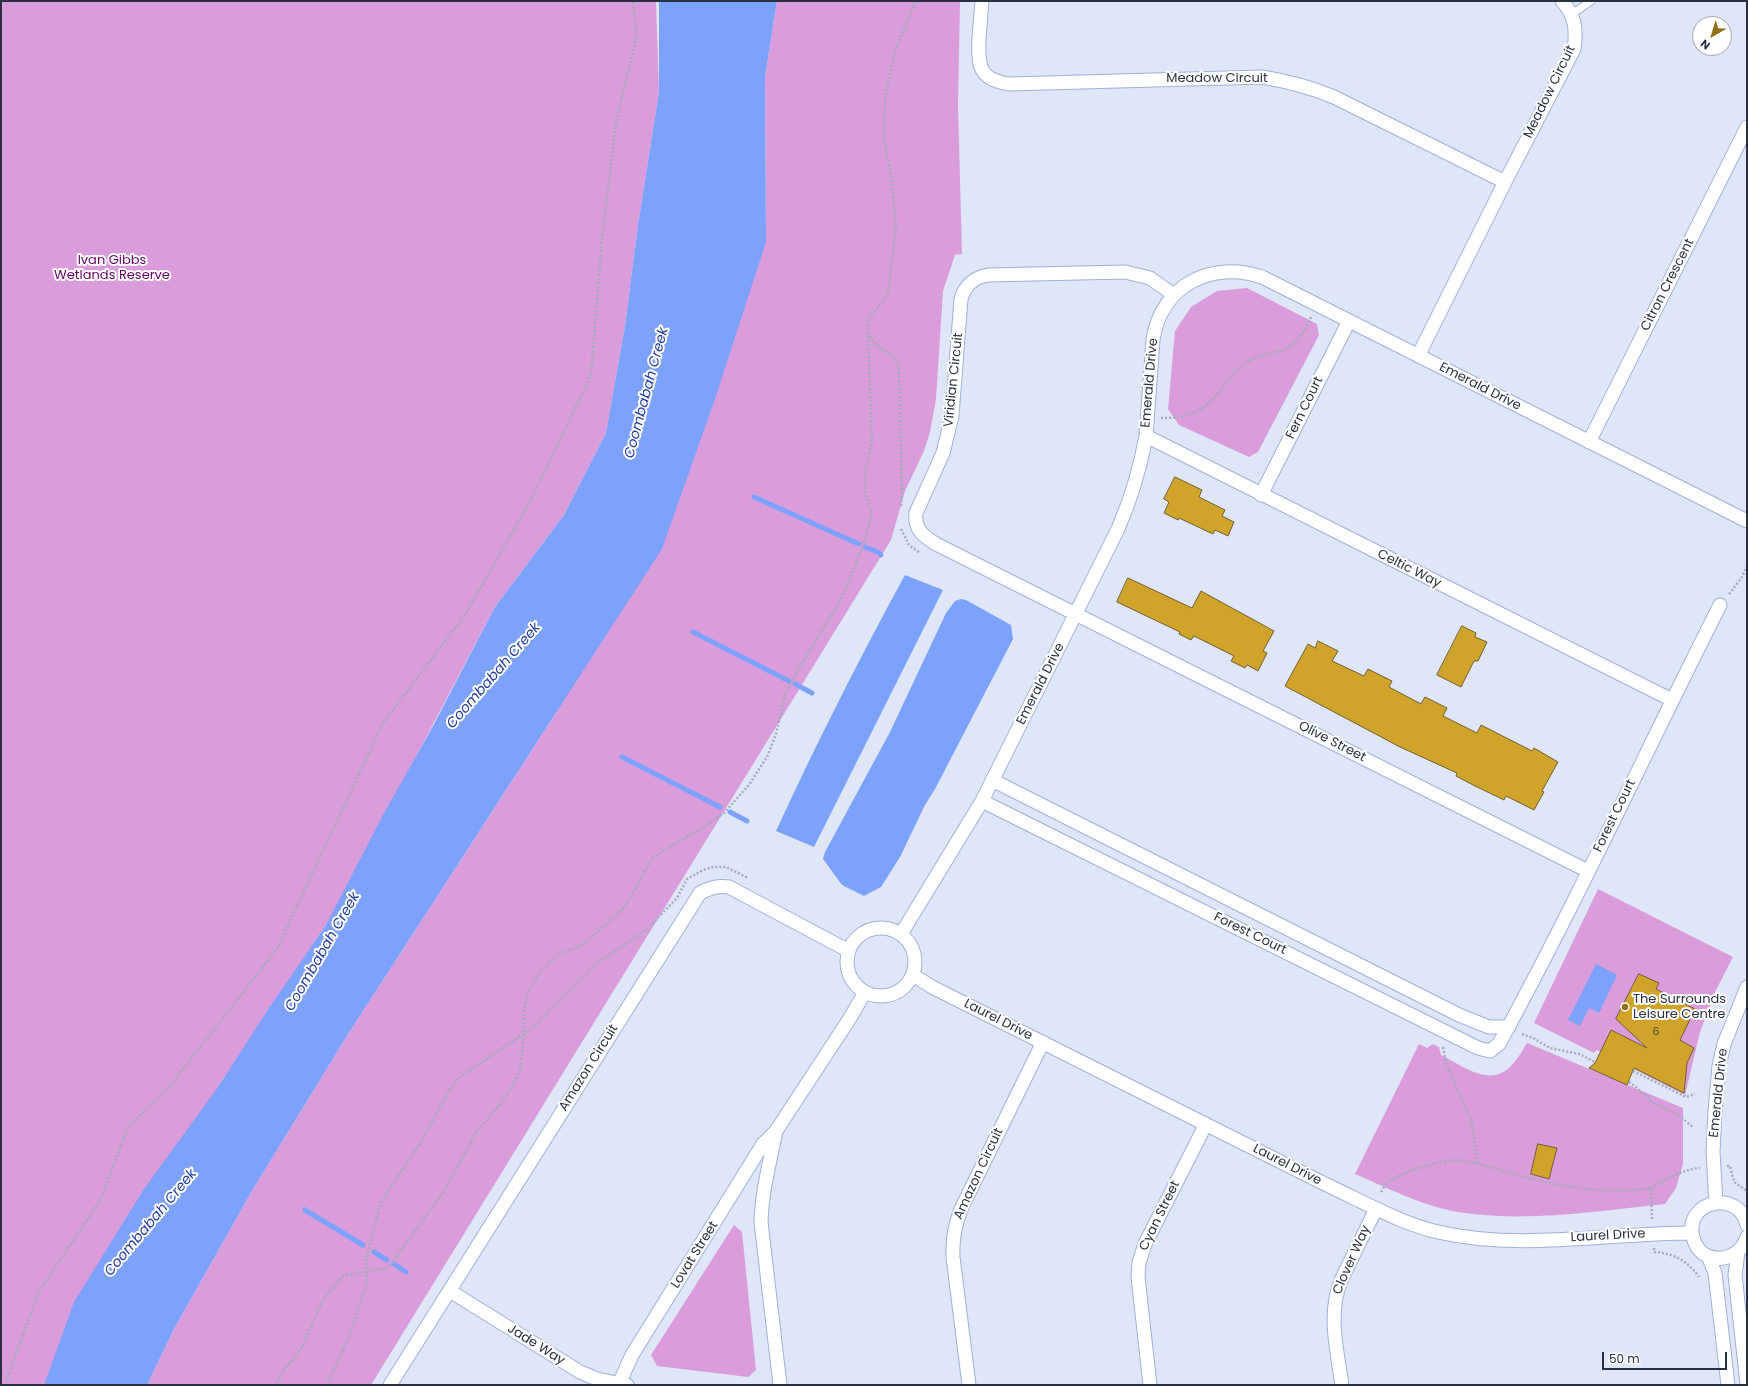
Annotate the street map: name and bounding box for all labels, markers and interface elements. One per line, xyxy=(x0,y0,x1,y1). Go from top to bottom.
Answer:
north arrow xyxy=(1692,16,1732,56)
text: N xyxy=(1697,36,1713,54)
street label: Meadow Circuit xyxy=(1521,43,1579,141)
street label: Meadow Circuit xyxy=(1166,71,1268,87)
street label: Citron Crescent xyxy=(1638,236,1698,334)
park label: Ivan Gibbs Wetlands Reserve xyxy=(54,253,170,284)
water label: Coombabah Creek xyxy=(621,326,673,460)
street label: Viridian Circuit xyxy=(941,332,967,428)
street label: Emerald Drive xyxy=(1138,338,1162,428)
street label: Emerald Drive xyxy=(1436,360,1524,414)
street label: Fern Court xyxy=(1283,374,1327,442)
street label: Celtic Way xyxy=(1375,546,1443,592)
water label: Coombabah Creek xyxy=(443,620,545,732)
street label: Emerald Drive xyxy=(1014,640,1068,728)
street label: Olive Street xyxy=(1296,718,1368,766)
street label: Forest Court xyxy=(1591,777,1639,855)
water label: Coombabah Creek xyxy=(282,889,364,1015)
street label: Forest Court xyxy=(1211,910,1289,958)
place label: The Surrounds Leisure Centre xyxy=(1633,992,1726,1023)
street label: Laurel Drive xyxy=(961,996,1035,1044)
marker: The Surrounds Leisure Centre xyxy=(1620,1002,1630,1012)
street label: Amazon Circuit xyxy=(556,1022,622,1114)
house number: 6 xyxy=(1653,1025,1659,1039)
street label: Emerald Drive xyxy=(1707,1048,1731,1138)
street label: Amazon Circuit xyxy=(951,1126,1007,1222)
street label: Laurel Drive xyxy=(1250,1141,1324,1189)
water label: Coombabah Creek xyxy=(101,1166,201,1280)
street label: Cyan Street xyxy=(1136,1178,1184,1254)
street label: Lovat Street xyxy=(668,1219,722,1291)
street label: Clover Way xyxy=(1330,1223,1374,1297)
street label: Laurel Drive xyxy=(1570,1226,1646,1246)
street label: Jade Way xyxy=(504,1321,568,1369)
scale bar xyxy=(1604,1344,1729,1370)
text: 50 m xyxy=(1609,1350,1640,1367)

